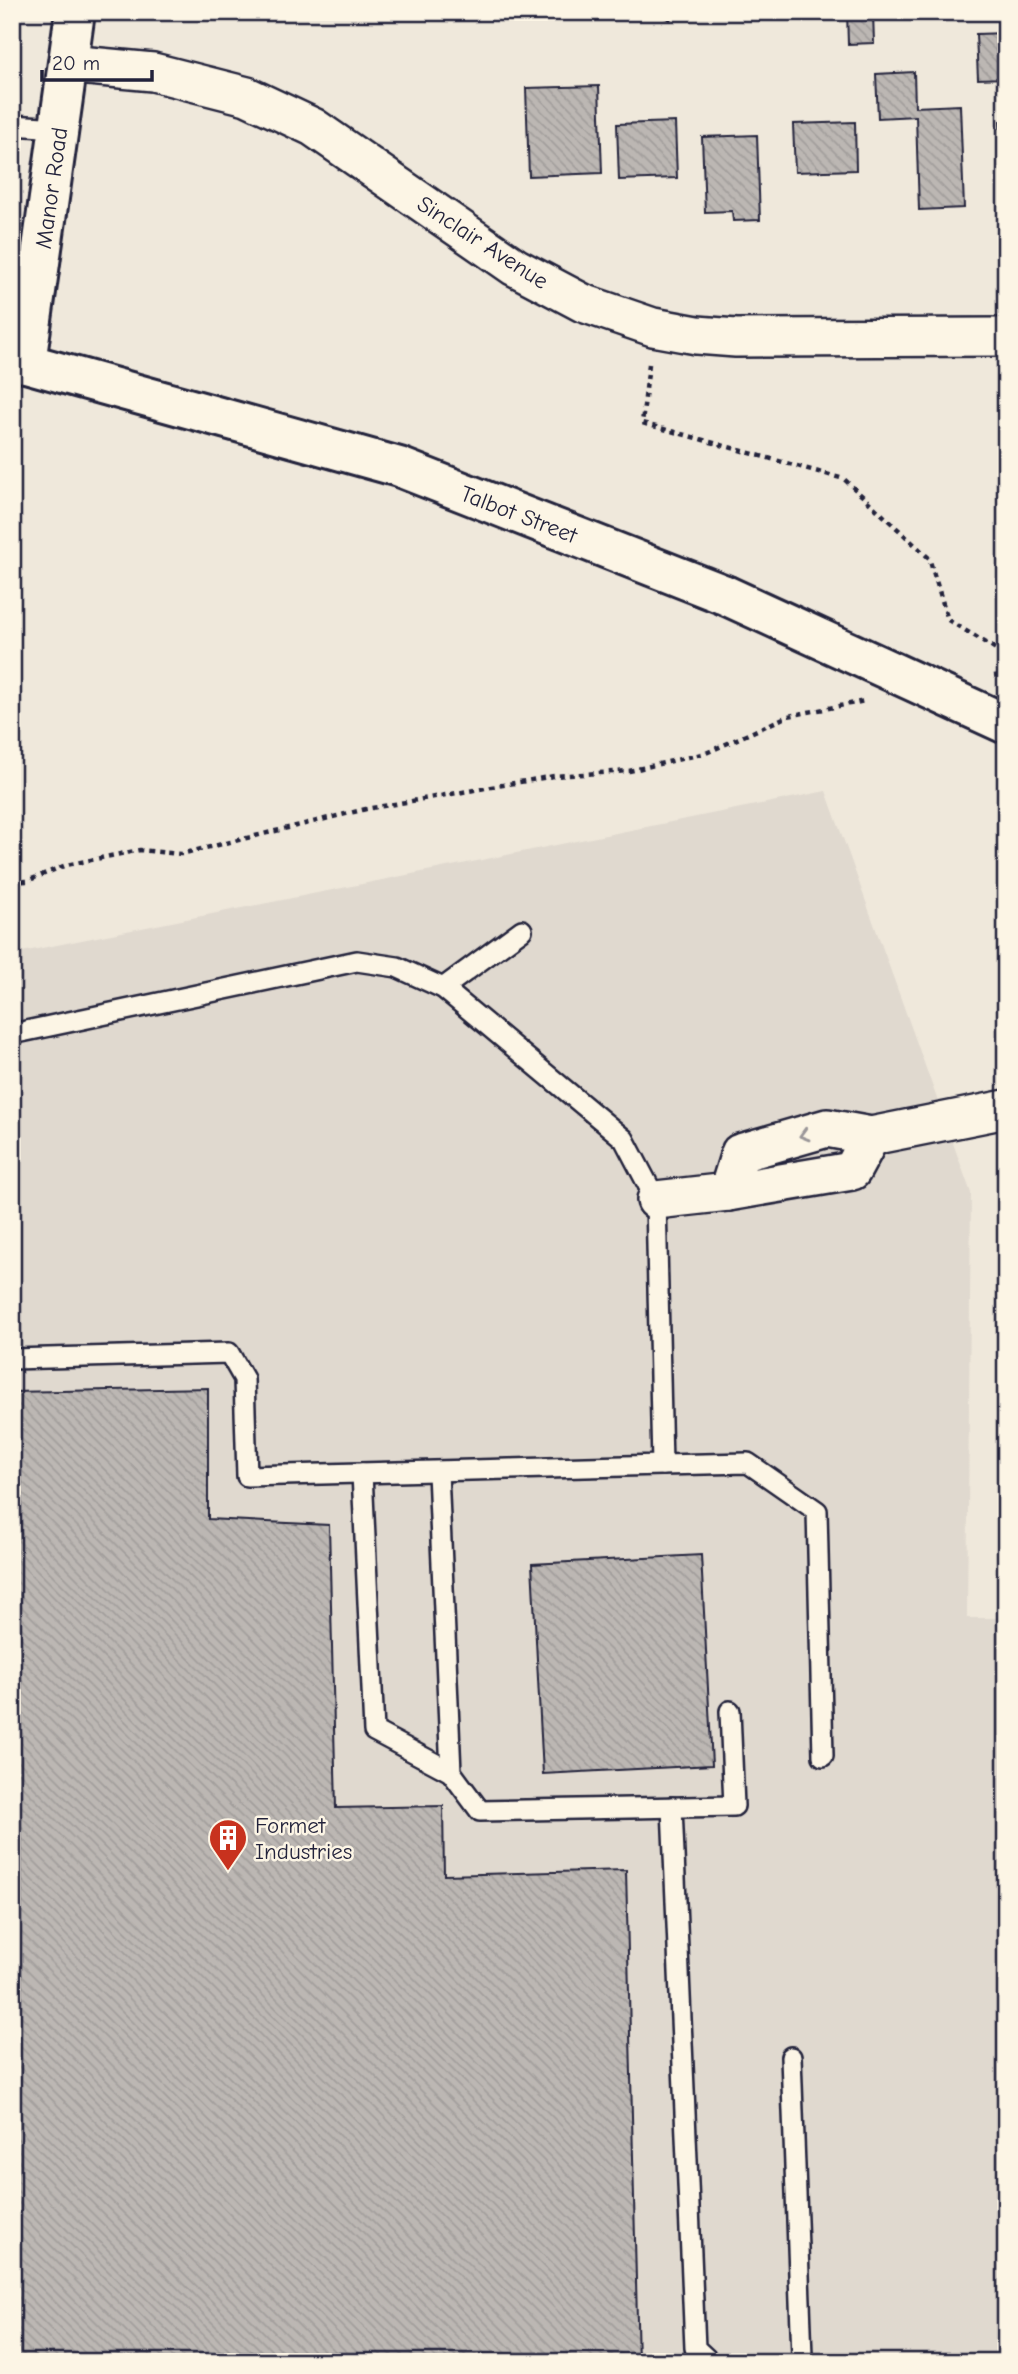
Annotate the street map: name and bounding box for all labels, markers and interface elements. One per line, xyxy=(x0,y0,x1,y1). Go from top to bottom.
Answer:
scale bar xyxy=(42,38,152,82)
text: 20 m xyxy=(52,51,100,75)
street label: Manor Road xyxy=(30,126,73,251)
street label: Sinclair Avenue xyxy=(412,190,553,295)
street label: Talbot Street xyxy=(457,480,582,550)
one-way arrow xyxy=(799,1126,811,1141)
place label: Formet Industries xyxy=(255,1812,352,1865)
building icon: Formet Industries xyxy=(207,1817,249,1872)

